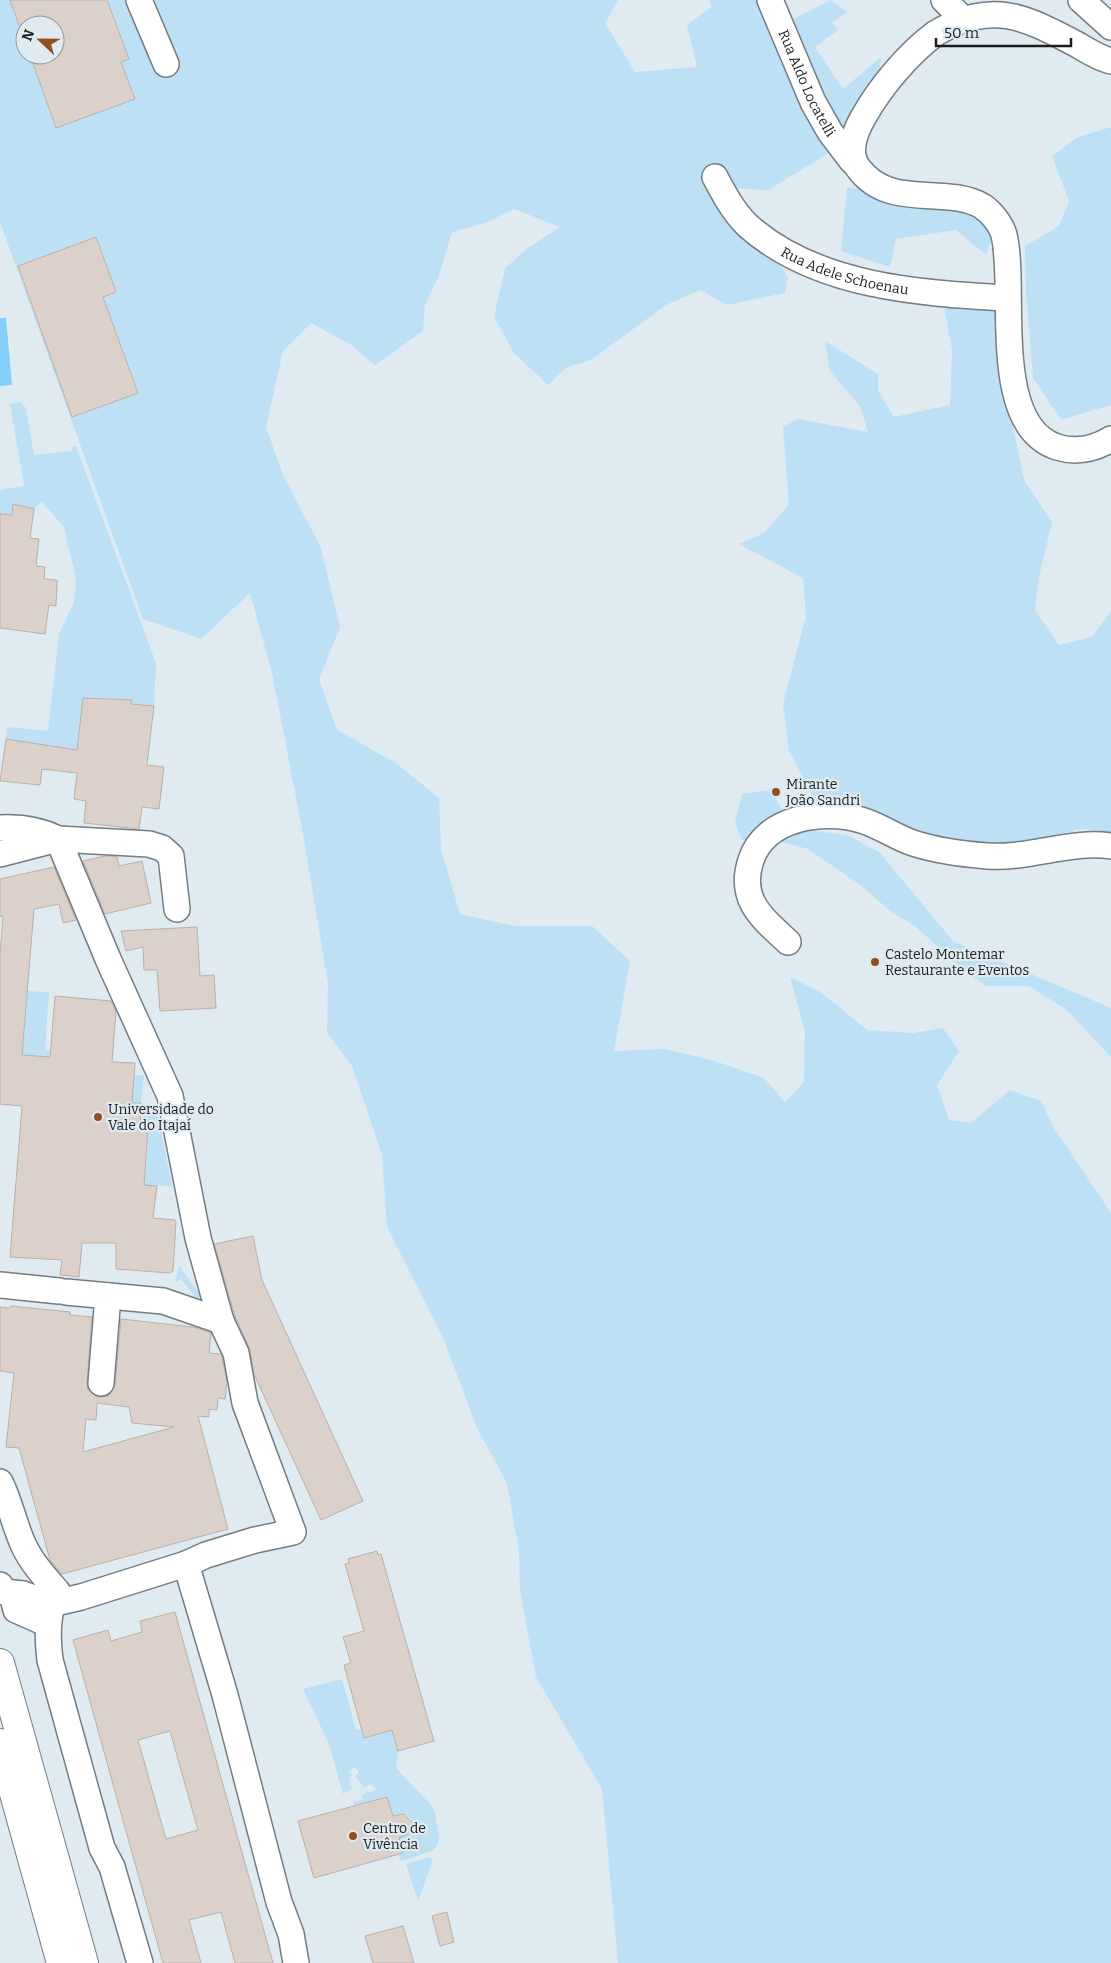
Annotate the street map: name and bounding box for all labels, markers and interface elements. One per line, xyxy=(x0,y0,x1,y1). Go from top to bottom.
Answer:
north arrow xyxy=(15,15,65,65)
scale bar xyxy=(936,15,1071,47)
text: 50 m xyxy=(944,24,980,42)
text: N xyxy=(19,27,38,44)
street label: Rua Aldo Locatelli xyxy=(774,27,839,141)
street label: Rua Adele Schoenau xyxy=(778,244,910,299)
place label: Mirante João Sandri xyxy=(785,776,860,809)
marker: Mirante João Sandri xyxy=(770,786,782,798)
place label: Castelo Montemar Restaurante e Eventos xyxy=(885,946,1029,979)
marker: Castelo Montemar Restaurante e Eventos xyxy=(869,956,881,968)
place label: Universidade do Vale do Itajaí xyxy=(108,1101,214,1134)
marker: Universidade do Vale do Itajaí xyxy=(92,1111,104,1123)
place label: Centro de Vivência xyxy=(363,1820,426,1853)
marker: Centro de Vivência xyxy=(347,1830,359,1842)

